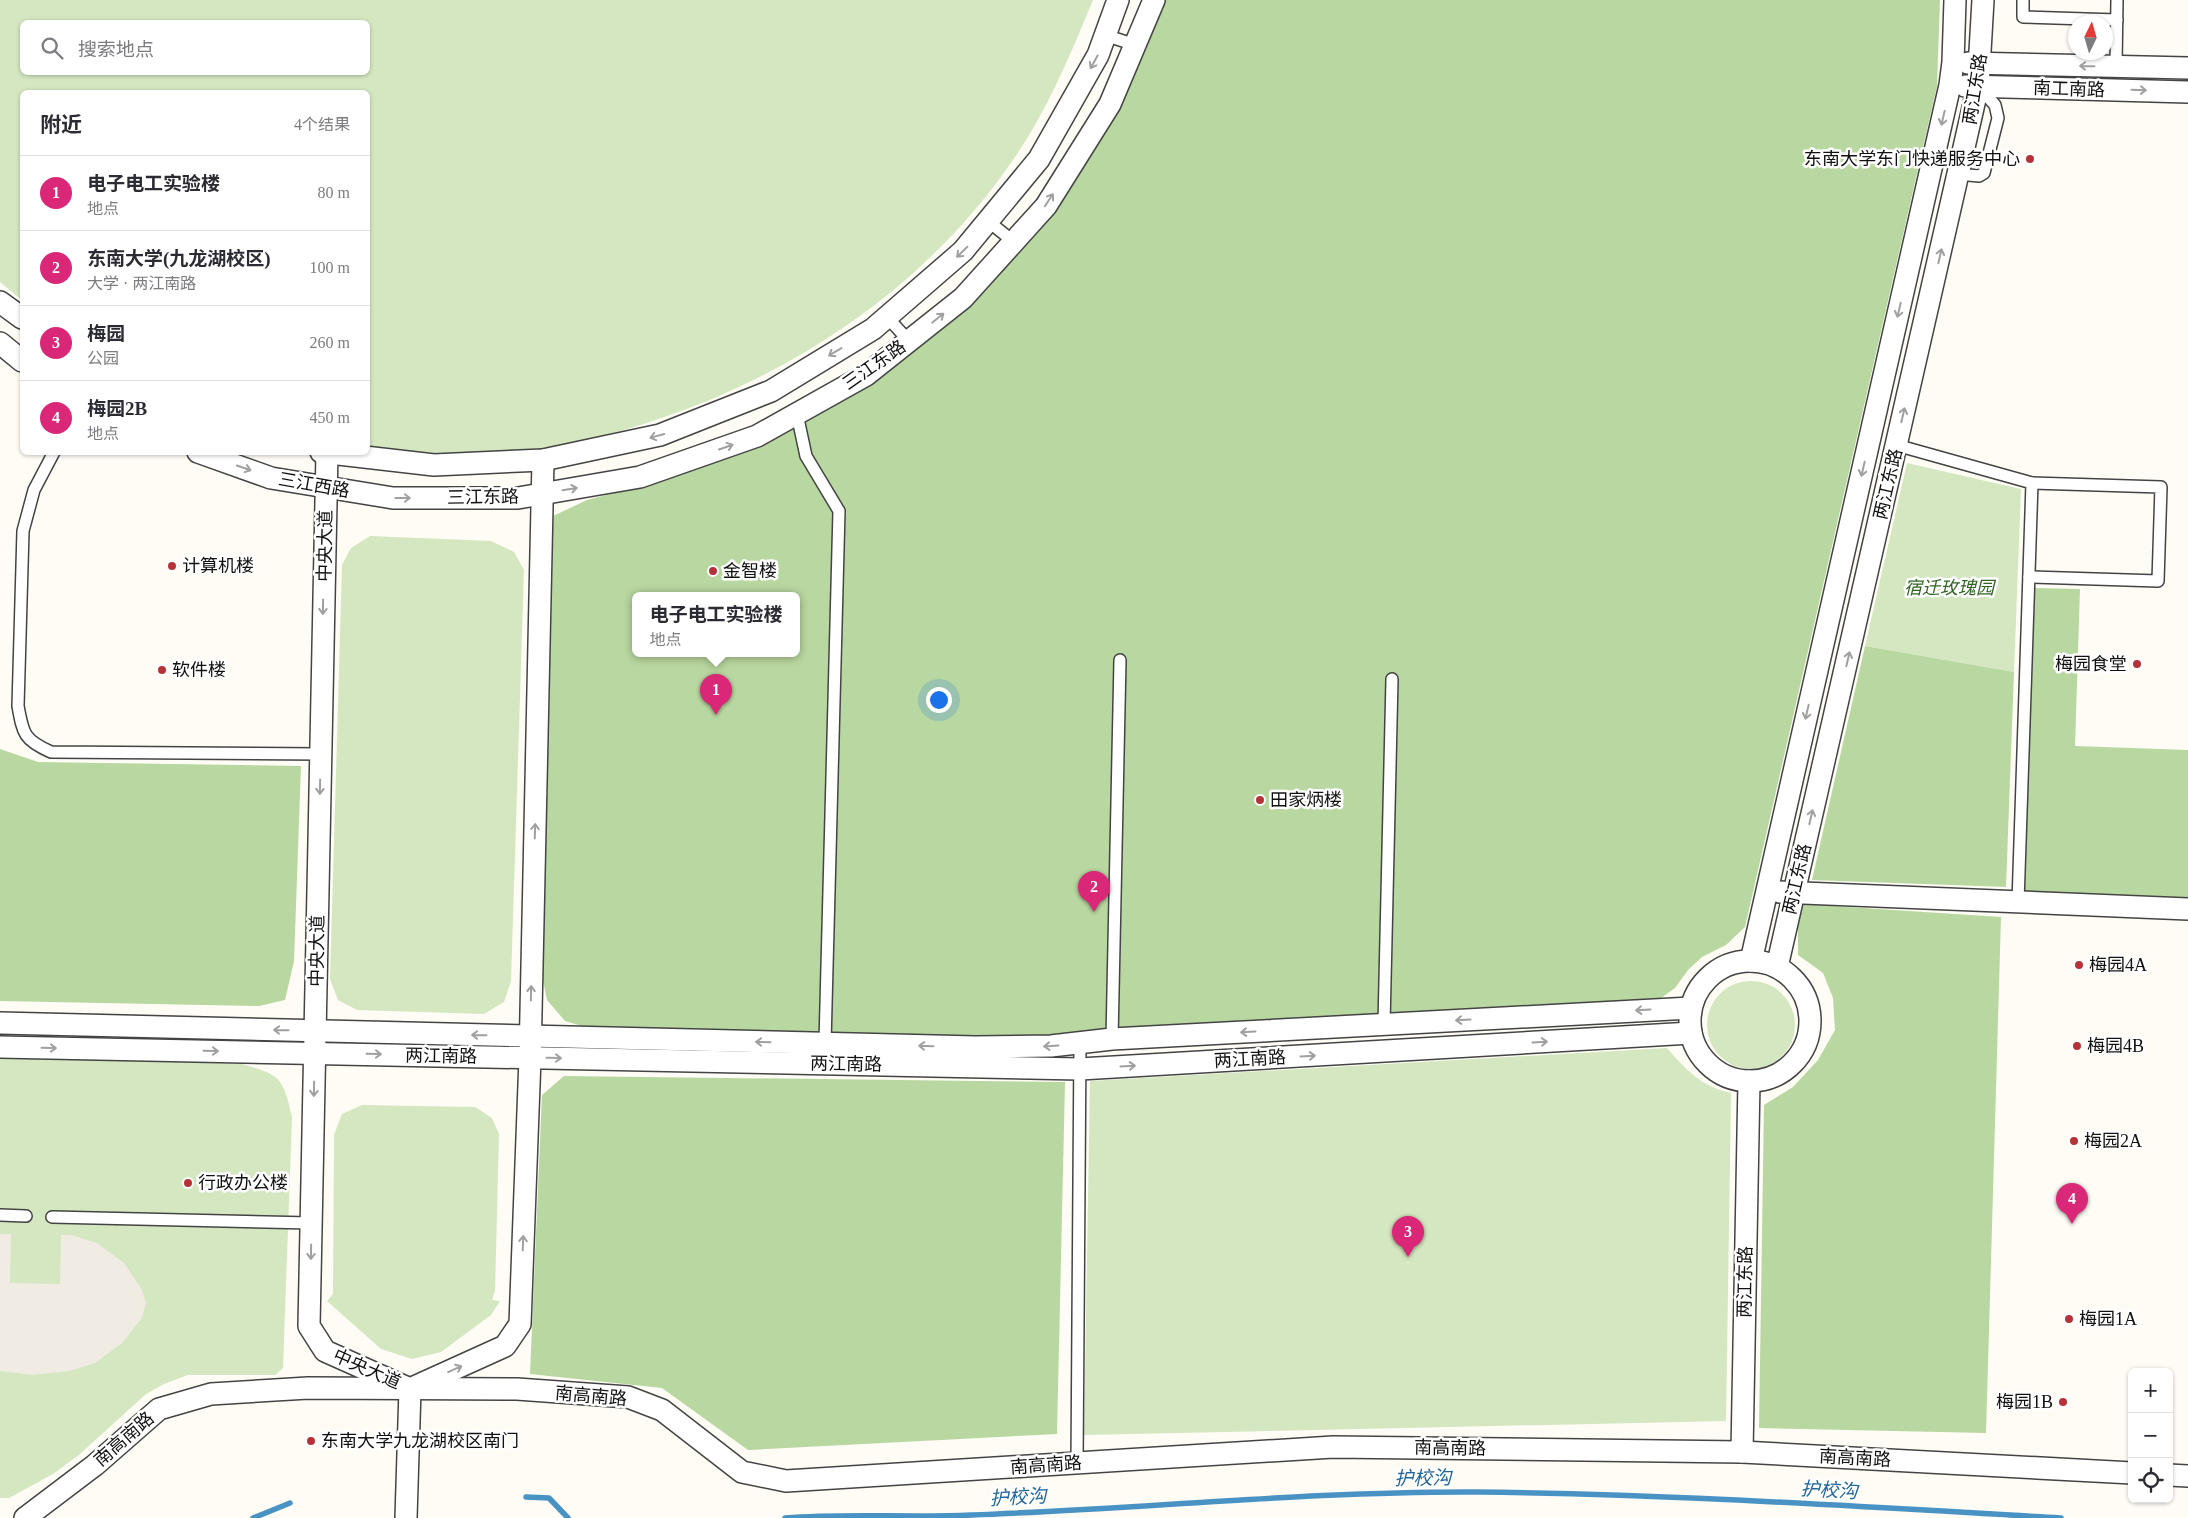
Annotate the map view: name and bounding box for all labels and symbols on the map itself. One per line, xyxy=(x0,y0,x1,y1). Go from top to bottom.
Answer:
north arrow xyxy=(2068,15,2113,60)
street label: 两江东路 xyxy=(1959,52,1991,126)
one-way arrow xyxy=(1089,54,1099,69)
one-way arrow xyxy=(2079,61,2096,71)
street label: 南工南路 xyxy=(2033,78,2105,100)
one-way arrow xyxy=(2130,86,2146,95)
one-way arrow xyxy=(1938,109,1947,125)
place label: 东南大学东门快递服务中心 xyxy=(1804,149,2020,169)
marker: 东南大学东门快递服务中心 xyxy=(2024,153,2036,165)
one-way arrow xyxy=(1044,193,1055,207)
one-way arrow xyxy=(956,245,968,257)
one-way arrow xyxy=(1936,249,1945,265)
one-way arrow xyxy=(1894,302,1903,318)
one-way arrow xyxy=(932,312,945,323)
street label: 三江东路 xyxy=(839,336,909,394)
one-way arrow xyxy=(828,348,842,358)
one-way arrow xyxy=(1899,407,1908,423)
one-way arrow xyxy=(649,431,665,441)
one-way arrow xyxy=(718,442,733,451)
street label: 两江东路 xyxy=(1870,447,1906,521)
one-way arrow xyxy=(1858,460,1867,476)
one-way arrow xyxy=(235,464,251,473)
street label: 三江西路 xyxy=(277,469,351,501)
one-way arrow xyxy=(561,483,577,493)
street label: 三江东路 xyxy=(447,486,519,508)
one-way arrow xyxy=(394,493,411,503)
street label: 中央大道 xyxy=(314,510,336,582)
place label: 计算机楼 xyxy=(182,556,254,576)
marker: 计算机楼 xyxy=(166,560,178,572)
place label: 金智楼 xyxy=(723,561,777,581)
marker: 金智楼 xyxy=(707,565,719,577)
park label: 宿迁玫瑰园 xyxy=(1904,578,1997,598)
one-way arrow xyxy=(319,599,328,615)
one-way arrow xyxy=(1844,651,1853,667)
place label: 梅园食堂 xyxy=(2055,654,2127,674)
marker: 梅园食堂 xyxy=(2131,658,2143,670)
place label: 软件楼 xyxy=(172,660,226,680)
marker: 软件楼 xyxy=(156,664,168,676)
pin: 1 xyxy=(700,674,732,715)
your location xyxy=(926,687,952,713)
one-way arrow xyxy=(1802,704,1811,720)
one-way arrow xyxy=(315,778,325,795)
place label: 田家炳楼 xyxy=(1270,790,1342,810)
marker: 田家炳楼 xyxy=(1254,794,1266,806)
one-way arrow xyxy=(1807,809,1816,825)
one-way arrow xyxy=(530,823,540,839)
street label: 两江东路 xyxy=(1779,842,1815,916)
pin: 2 xyxy=(1078,871,1110,912)
street label: 中央大道 xyxy=(306,915,328,987)
place label: 梅园4A xyxy=(2089,955,2147,975)
marker: 梅园4A xyxy=(2073,959,2085,971)
one-way arrow xyxy=(526,985,536,1002)
one-way arrow xyxy=(1635,1006,1651,1015)
one-way arrow xyxy=(1455,1015,1471,1024)
one-way arrow xyxy=(273,1025,290,1035)
one-way arrow xyxy=(1241,1027,1257,1036)
one-way arrow xyxy=(471,1030,487,1040)
place label: 梅园4B xyxy=(2087,1036,2144,1056)
one-way arrow xyxy=(756,1037,772,1046)
one-way arrow xyxy=(1532,1038,1548,1047)
marker: 梅园4B xyxy=(2071,1040,2083,1052)
one-way arrow xyxy=(918,1041,934,1051)
one-way arrow xyxy=(1044,1041,1060,1050)
one-way arrow xyxy=(40,1043,56,1052)
street label: 两江南路 xyxy=(405,1045,477,1067)
one-way arrow xyxy=(202,1046,219,1056)
street label: 两江南路 xyxy=(1214,1047,1286,1071)
one-way arrow xyxy=(365,1049,381,1059)
one-way arrow xyxy=(1300,1051,1316,1060)
one-way arrow xyxy=(545,1053,561,1063)
street label: 两江南路 xyxy=(810,1053,882,1075)
one-way arrow xyxy=(1120,1062,1136,1071)
one-way arrow xyxy=(309,1081,319,1097)
place label: 梅园2A xyxy=(2084,1131,2142,1151)
marker: 梅园2A xyxy=(2068,1135,2080,1147)
place label: 行政办公楼 xyxy=(198,1173,288,1193)
marker: 行政办公楼 xyxy=(182,1177,194,1189)
pin: 4 xyxy=(2056,1183,2088,1224)
pin: 3 xyxy=(1392,1216,1424,1257)
one-way arrow xyxy=(518,1235,527,1251)
one-way arrow xyxy=(306,1244,315,1260)
street label: 两江东路 xyxy=(1734,1246,1756,1318)
place label: 梅园1A xyxy=(2079,1309,2137,1329)
marker: 梅园1A xyxy=(2063,1313,2075,1325)
street label: 中央大道 xyxy=(330,1345,404,1393)
one-way arrow xyxy=(447,1363,462,1373)
street label: 南高南路 xyxy=(554,1383,628,1409)
place label: 梅园1B xyxy=(1996,1392,2053,1412)
marker: 梅园1B xyxy=(2057,1396,2069,1408)
street label: 南高南路 xyxy=(90,1408,158,1470)
place label: 东南大学九龙湖校区南门 xyxy=(321,1431,519,1451)
marker: 东南大学九龙湖校区南门 xyxy=(305,1435,317,1447)
street label: 南高南路 xyxy=(1414,1437,1486,1459)
street label: 南高南路 xyxy=(1819,1446,1891,1470)
street label: 南高南路 xyxy=(1009,1453,1083,1477)
water label: 护校沟 xyxy=(1394,1467,1454,1489)
water label: 护校沟 xyxy=(1800,1478,1860,1502)
water label: 护校沟 xyxy=(989,1485,1049,1509)

